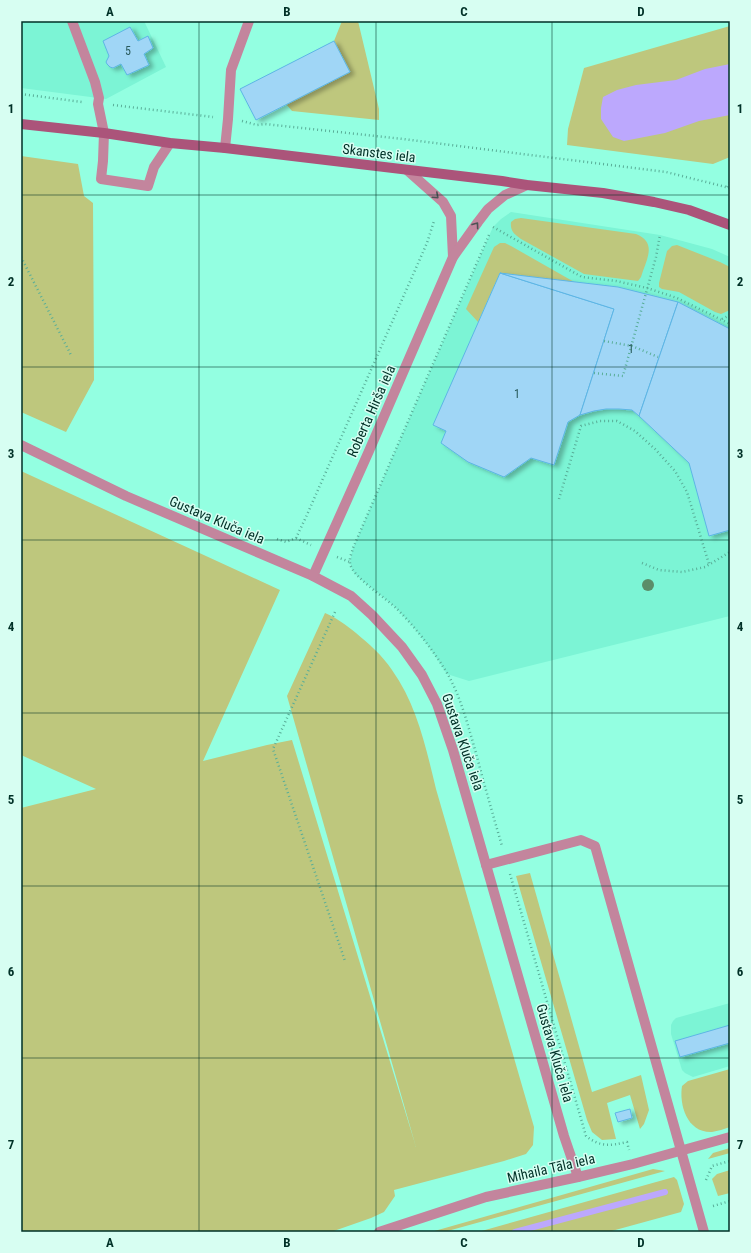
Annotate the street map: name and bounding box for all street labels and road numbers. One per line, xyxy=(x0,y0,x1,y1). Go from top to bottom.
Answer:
street label: Skanstes iela xyxy=(342,141,416,165)
street label: Roberta Hirša iela xyxy=(344,363,398,459)
street label: Gustava Kluča iela xyxy=(167,493,267,547)
street label: Gustava Kluča iela xyxy=(439,691,487,793)
street label: Gustava Kluča iela xyxy=(533,1002,577,1104)
street label: Mihaila Tāla iela xyxy=(506,1150,596,1186)

